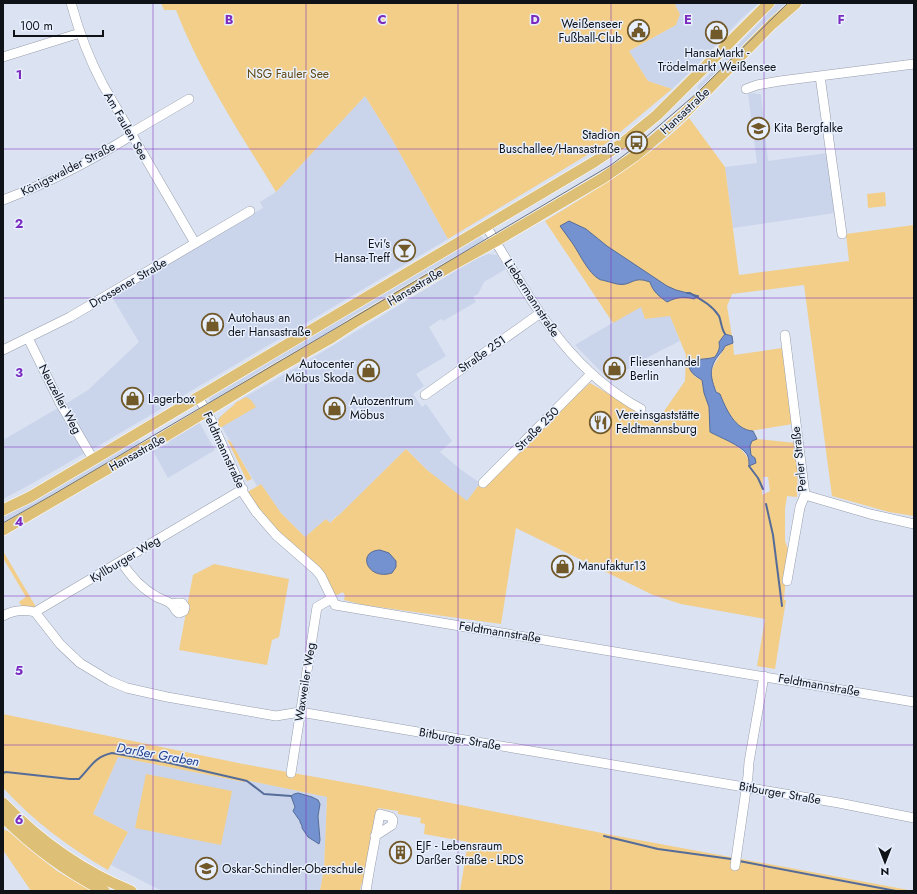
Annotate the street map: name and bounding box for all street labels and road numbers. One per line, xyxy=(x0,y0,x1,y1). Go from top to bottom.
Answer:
street label: Hansastraße xyxy=(656,83,714,139)
street label: Am Faulen See xyxy=(99,88,153,164)
street label: Königswalder Straße xyxy=(18,137,118,201)
street label: Drossener Straße xyxy=(86,253,170,313)
street label: Liebermannstraße xyxy=(500,255,564,341)
street label: Hansastraße xyxy=(384,263,446,311)
street label: Straße 251 xyxy=(454,331,510,377)
street label: Neuzeller Weg xyxy=(34,361,86,437)
street label: Straße 250 xyxy=(511,403,563,455)
street label: Feldtmannstraße xyxy=(198,409,250,491)
street label: Perler Straße xyxy=(787,425,811,493)
street label: Hansastraße xyxy=(106,430,168,476)
street label: Kyllburger Weg xyxy=(87,531,163,587)
street label: Feldtmannstraße xyxy=(458,617,542,647)
street label: Waxweiler Weg xyxy=(290,641,320,723)
street label: Feldtmannstraße xyxy=(777,669,861,701)
street label: Bitburger Straße xyxy=(418,723,502,755)
street label: Bitburger Straße xyxy=(738,777,822,809)

